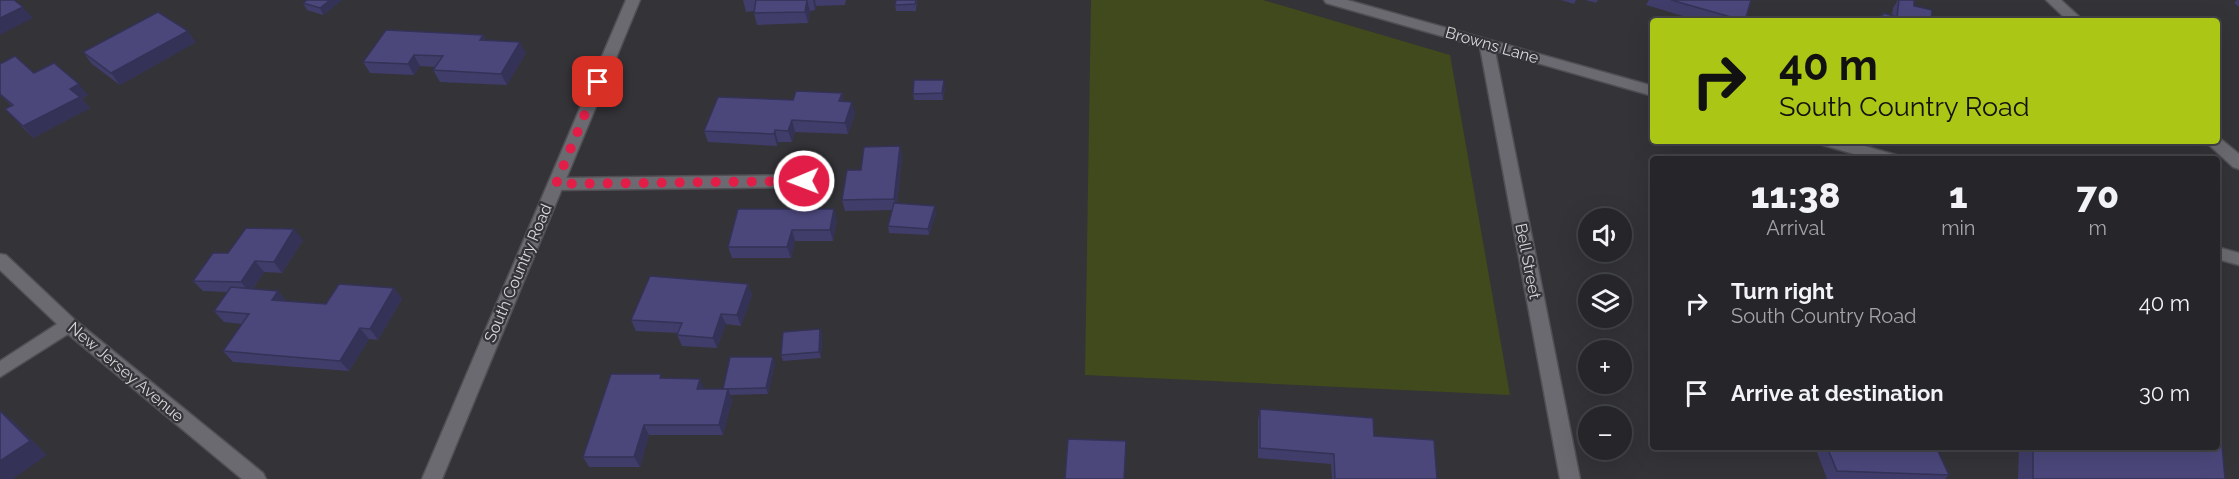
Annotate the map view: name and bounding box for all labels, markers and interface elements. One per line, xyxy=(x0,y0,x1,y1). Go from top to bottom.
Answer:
street label: Browns Lane xyxy=(1443,23,1541,67)
text: 40 m xyxy=(1779,41,1878,90)
icon: right xyxy=(1680,42,1758,120)
pin xyxy=(572,56,623,107)
icon: arrive xyxy=(581,65,614,98)
text: South Country Road xyxy=(1779,91,2029,122)
position arrow xyxy=(772,149,836,213)
text: 11:38 xyxy=(1751,174,1840,216)
text: 1 xyxy=(1949,174,1968,216)
text: 70 xyxy=(2076,174,2119,216)
street label: South Country Road xyxy=(480,201,556,345)
map controls xyxy=(1578,208,1632,460)
button: sound xyxy=(1578,208,1632,262)
text: Arrival xyxy=(1766,216,1825,240)
text: min xyxy=(1941,216,1976,240)
text: m xyxy=(2089,216,2107,240)
street label: Bell Street xyxy=(1511,222,1545,301)
button: layers xyxy=(1578,274,1632,328)
text: Turn right xyxy=(1731,278,1834,304)
icon: right xyxy=(1680,287,1713,320)
text: 40 m xyxy=(2139,290,2190,316)
text: South Country Road xyxy=(1731,304,1917,328)
street label: New Jersey Avenue xyxy=(64,318,188,426)
button: + xyxy=(1578,340,1632,394)
icon: arrive xyxy=(1680,377,1713,410)
text: Arrive at destination xyxy=(1731,380,1944,406)
text: 30 m xyxy=(2139,380,2190,406)
button: − xyxy=(1578,406,1632,460)

